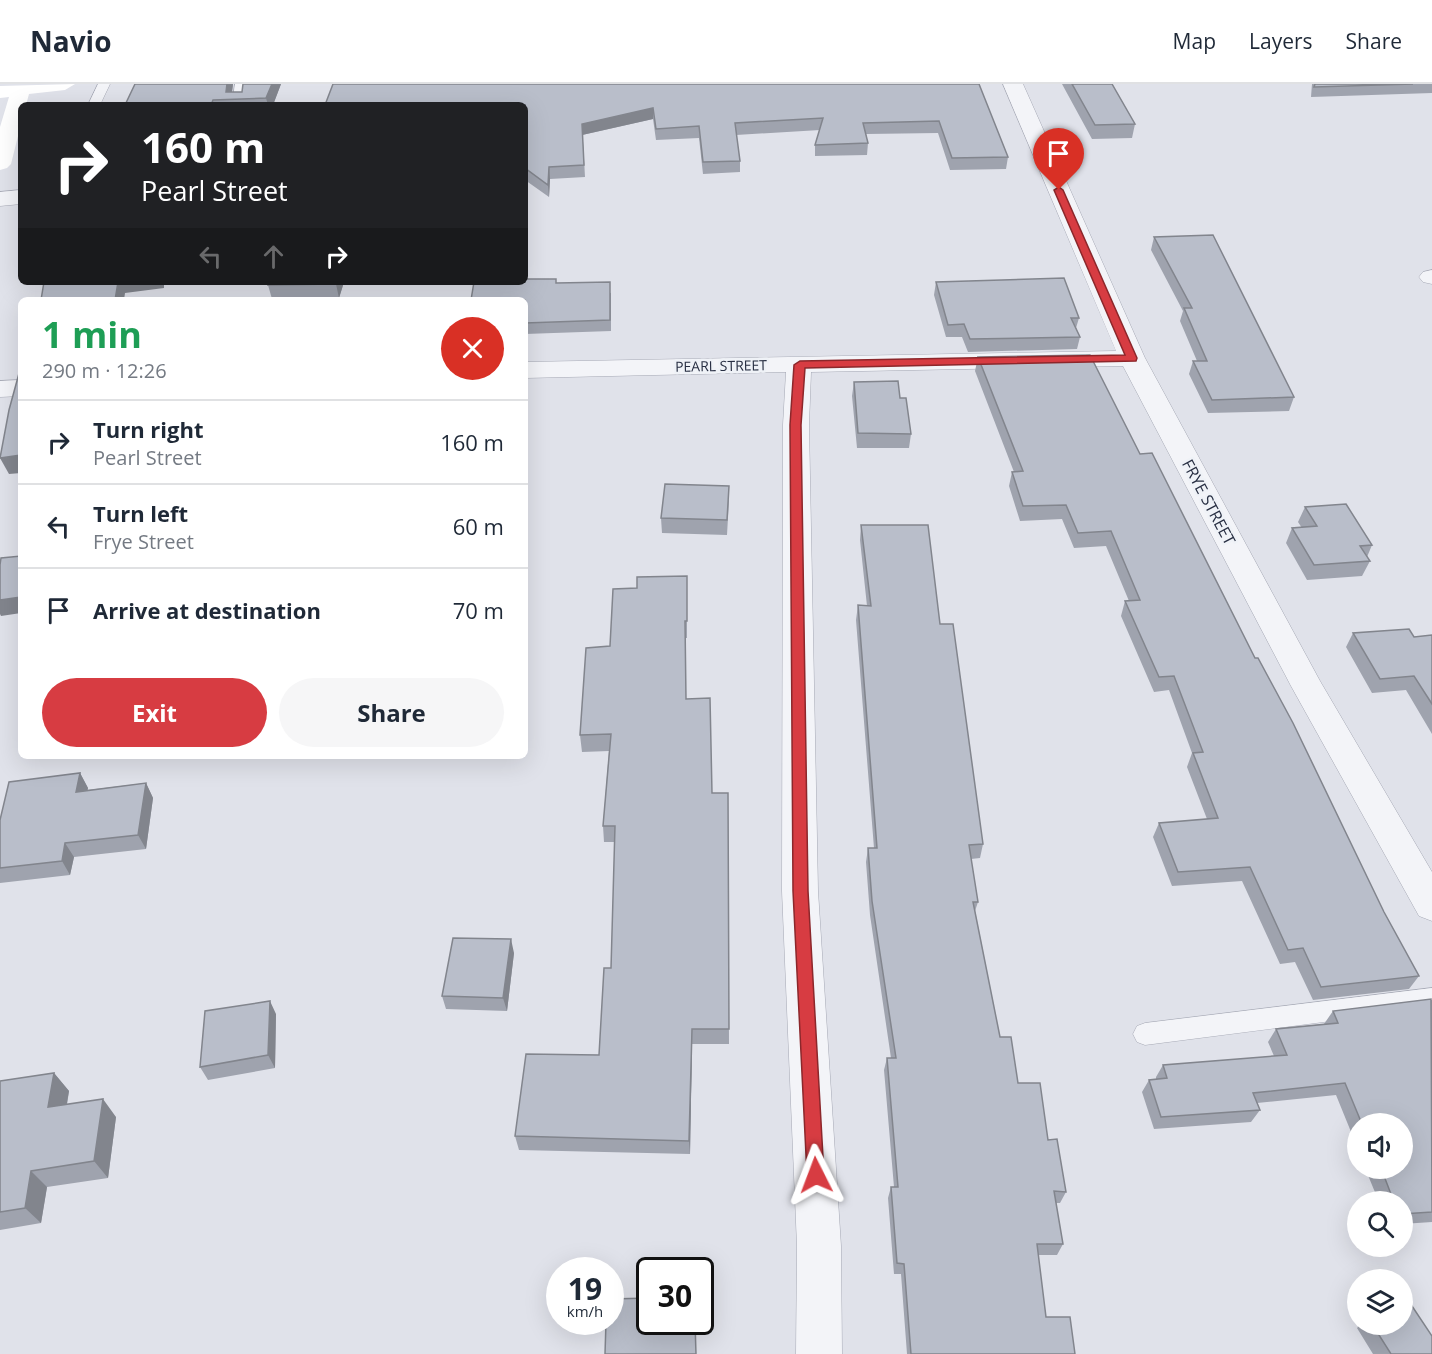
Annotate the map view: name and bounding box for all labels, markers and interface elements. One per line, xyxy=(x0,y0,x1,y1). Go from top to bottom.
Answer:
text: Navio xyxy=(30,22,111,60)
text: Map xyxy=(1173,27,1216,55)
text: Layers xyxy=(1249,27,1313,55)
text: Share xyxy=(1346,27,1402,55)
text: 160 m xyxy=(141,118,265,175)
icon: right xyxy=(42,126,120,204)
pin xyxy=(1033,128,1084,190)
icon: arrive xyxy=(1042,137,1075,170)
text: Pearl Street xyxy=(141,172,288,209)
icon: left xyxy=(194,240,227,273)
icon: ahead xyxy=(257,240,290,273)
icon: right xyxy=(320,240,353,273)
text: 1 min xyxy=(42,310,142,359)
button: close xyxy=(441,317,504,380)
street label: PEARL STREET xyxy=(675,355,767,376)
text: 290 m · 12:26 xyxy=(42,357,167,384)
text: Turn right xyxy=(93,414,204,444)
icon: right xyxy=(42,426,75,459)
text: 160 m xyxy=(440,427,504,457)
text: Pearl Street xyxy=(93,444,202,471)
street label: FRYE STREET xyxy=(1177,455,1241,549)
text: Turn left xyxy=(93,498,188,528)
icon: left xyxy=(42,510,75,543)
text: 60 m xyxy=(453,511,504,541)
text: Frye Street xyxy=(93,528,194,555)
icon: arrive xyxy=(42,594,75,627)
text: Arrive at destination xyxy=(93,595,321,625)
text: 70 m xyxy=(453,595,504,625)
button: Exit xyxy=(42,678,267,747)
button: Share xyxy=(279,678,504,747)
map controls xyxy=(1347,1113,1413,1335)
button: sound xyxy=(1347,1113,1413,1179)
position arrow xyxy=(784,1143,848,1207)
button: search xyxy=(1347,1191,1413,1257)
speed limit sign: 30 xyxy=(636,1257,714,1335)
text: 19 xyxy=(568,1268,602,1309)
button: layers xyxy=(1347,1269,1413,1335)
text: km/h xyxy=(567,1301,603,1321)

